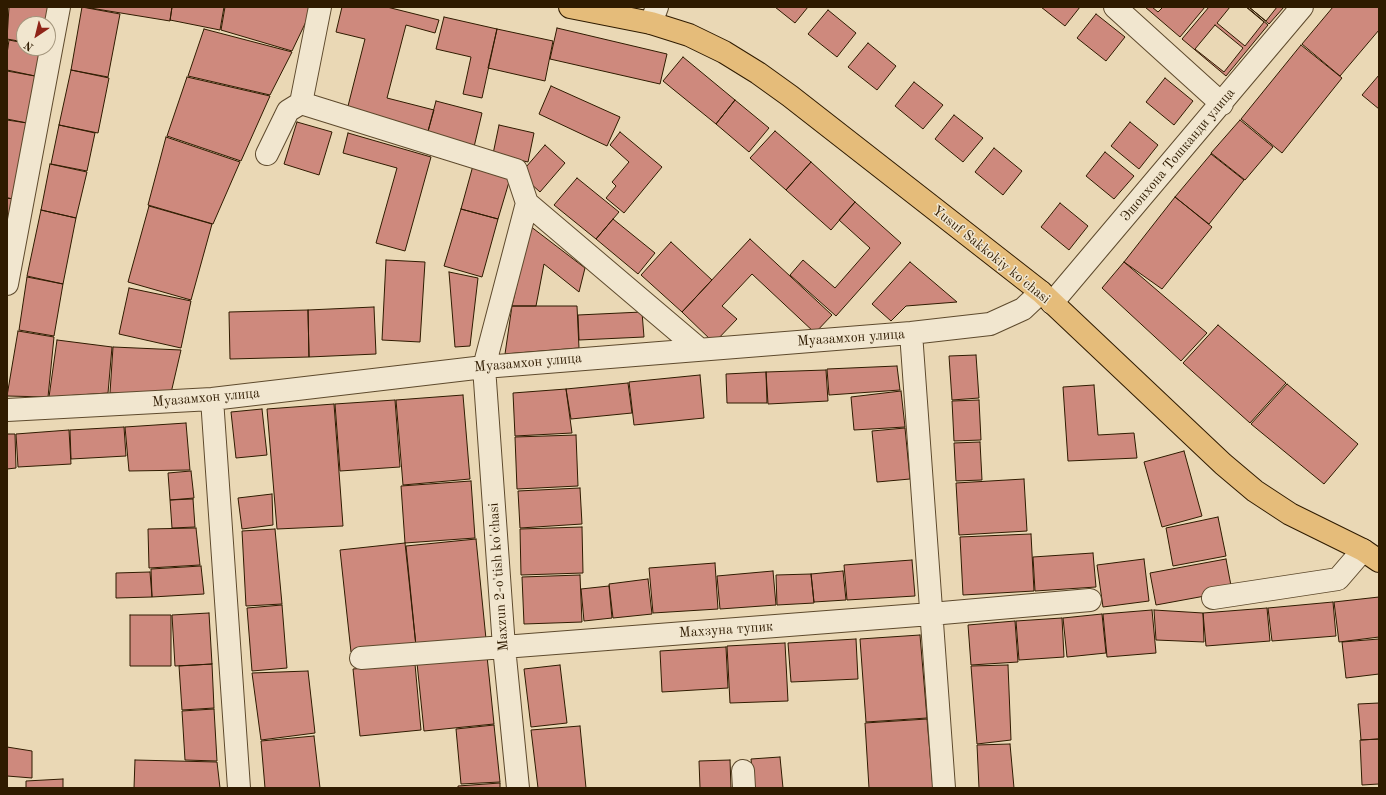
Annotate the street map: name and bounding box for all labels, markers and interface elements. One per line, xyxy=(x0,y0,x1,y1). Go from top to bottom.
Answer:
north arrow xyxy=(16,16,56,56)
text: N xyxy=(23,39,36,52)
street label: Эшонхона Тошканди улица xyxy=(1117,85,1239,225)
street label: Yusuf Sakkokiy ko'chasi xyxy=(929,202,1053,308)
street label: Муазамхон улица xyxy=(797,326,905,350)
street label: Муазамхон улица xyxy=(473,350,583,376)
street label: Муазамхон улица xyxy=(151,385,261,411)
street label: Maxzun 2-o'tish ko'chasi xyxy=(485,502,513,652)
street label: Махзуна тупик xyxy=(678,618,774,642)

